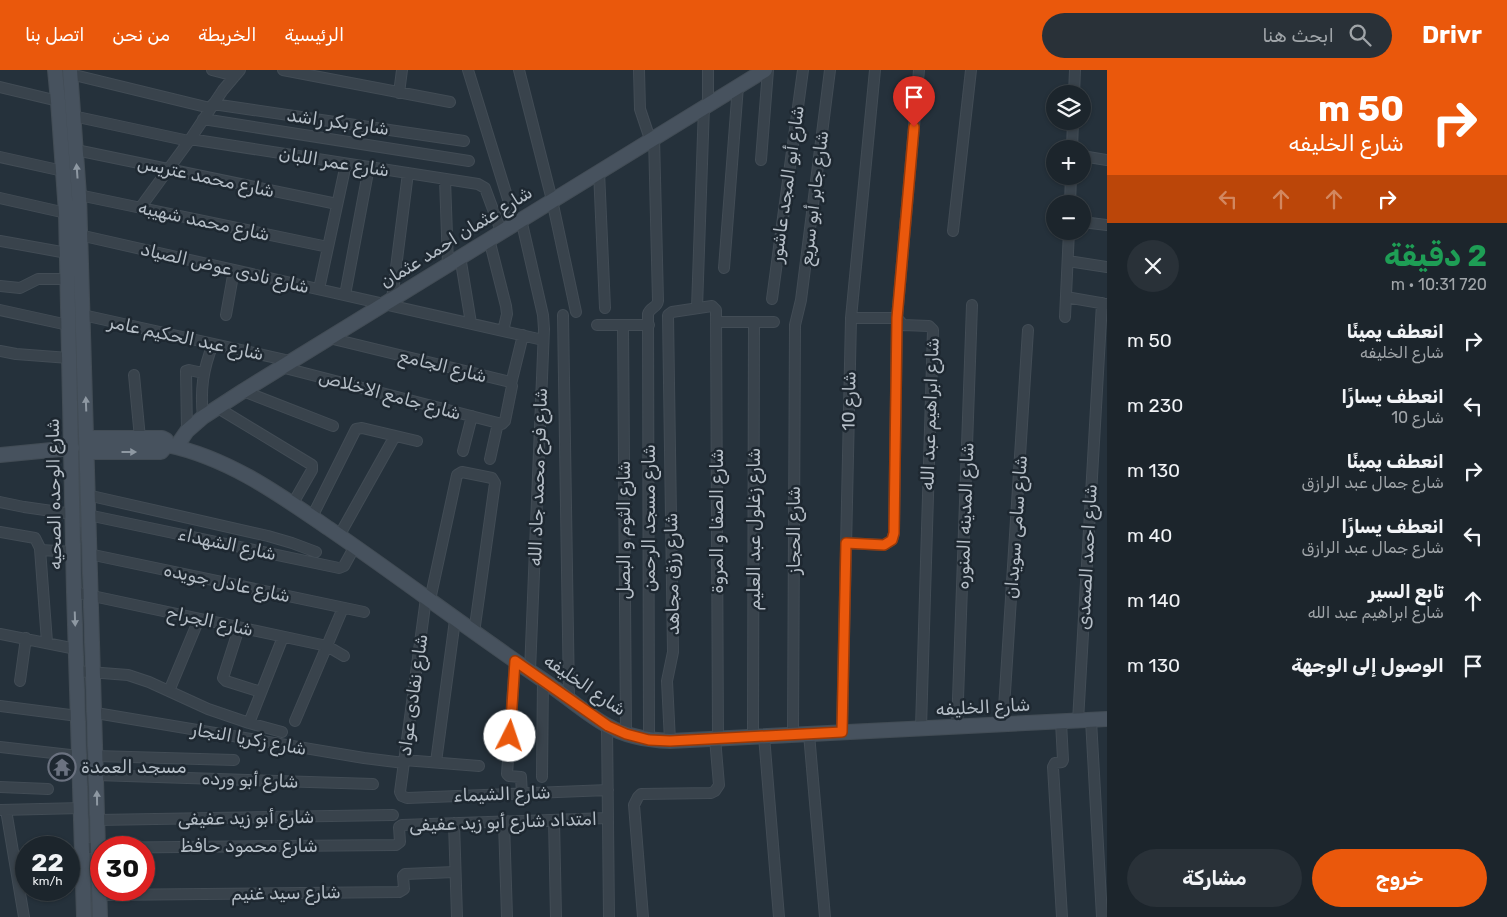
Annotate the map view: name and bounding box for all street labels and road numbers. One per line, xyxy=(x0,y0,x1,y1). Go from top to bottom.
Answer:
street label: شارع بكر راشد xyxy=(285,104,391,141)
street label: شارع أبو المجد عاشور xyxy=(765,104,810,265)
street label: شارع جابر أبو سريع xyxy=(795,129,835,267)
street label: شارع عمر اللبان xyxy=(277,142,391,183)
street label: شارع محمد عتريس xyxy=(135,152,277,203)
street label: شارع عثمان احمد عثمان xyxy=(376,181,537,294)
street label: شارع محمد شهيبه xyxy=(136,196,272,247)
street label: شارع نادى عوض الصياد xyxy=(138,238,312,299)
street label: شارع عبد الحكيم عامر xyxy=(105,311,266,366)
street label: شارع ابراهيم عبد الله xyxy=(916,337,945,491)
street label: شارع الجامع xyxy=(396,344,489,389)
street label: شارع جامع الاخلاص xyxy=(316,365,464,426)
street label: شارع 10 xyxy=(837,371,862,431)
street label: شارع فرح محمد جاد الله xyxy=(524,387,553,567)
street label: شارع الوحده الصحيه xyxy=(42,418,67,570)
street label: شارع المدينه المنوره xyxy=(951,442,980,590)
street label: شارع مسجد الرحمن xyxy=(638,444,661,592)
street label: شارع الصفا و المروة xyxy=(706,448,729,594)
street label: شارع زغلول عبد العليم xyxy=(743,448,766,610)
street label: شارع سامى سويدان xyxy=(1000,454,1033,600)
street label: شارع الثوم و البصل xyxy=(613,460,636,600)
street label: شارع احمد الصمدى xyxy=(1072,483,1103,631)
street label: شارع الحجاز xyxy=(783,486,806,575)
street label: شارع رزق مجاهد xyxy=(660,513,685,635)
street label: شارع الشهداء xyxy=(175,523,278,566)
street label: شارع عادل جويده xyxy=(162,559,292,608)
street label: شارع الجراح xyxy=(164,601,255,642)
street label: شارع نفادى عواد xyxy=(394,633,433,758)
street label: شارع الخليفه xyxy=(539,649,630,721)
street label: شارع الخليفه xyxy=(935,694,1031,721)
street label: شارع زكريا النجار xyxy=(188,718,308,761)
street label: شارع أبو ورده xyxy=(201,767,299,794)
street label: شارع الشيماء xyxy=(453,781,551,808)
street label: شارع أبو زيد عفيفى xyxy=(178,806,315,831)
street label: امتداد شارع أبو زيد عفيفى xyxy=(409,808,597,837)
street label: شارع محمود حافظ xyxy=(180,835,318,858)
street label: شارع سيد غنيم xyxy=(231,881,341,906)

